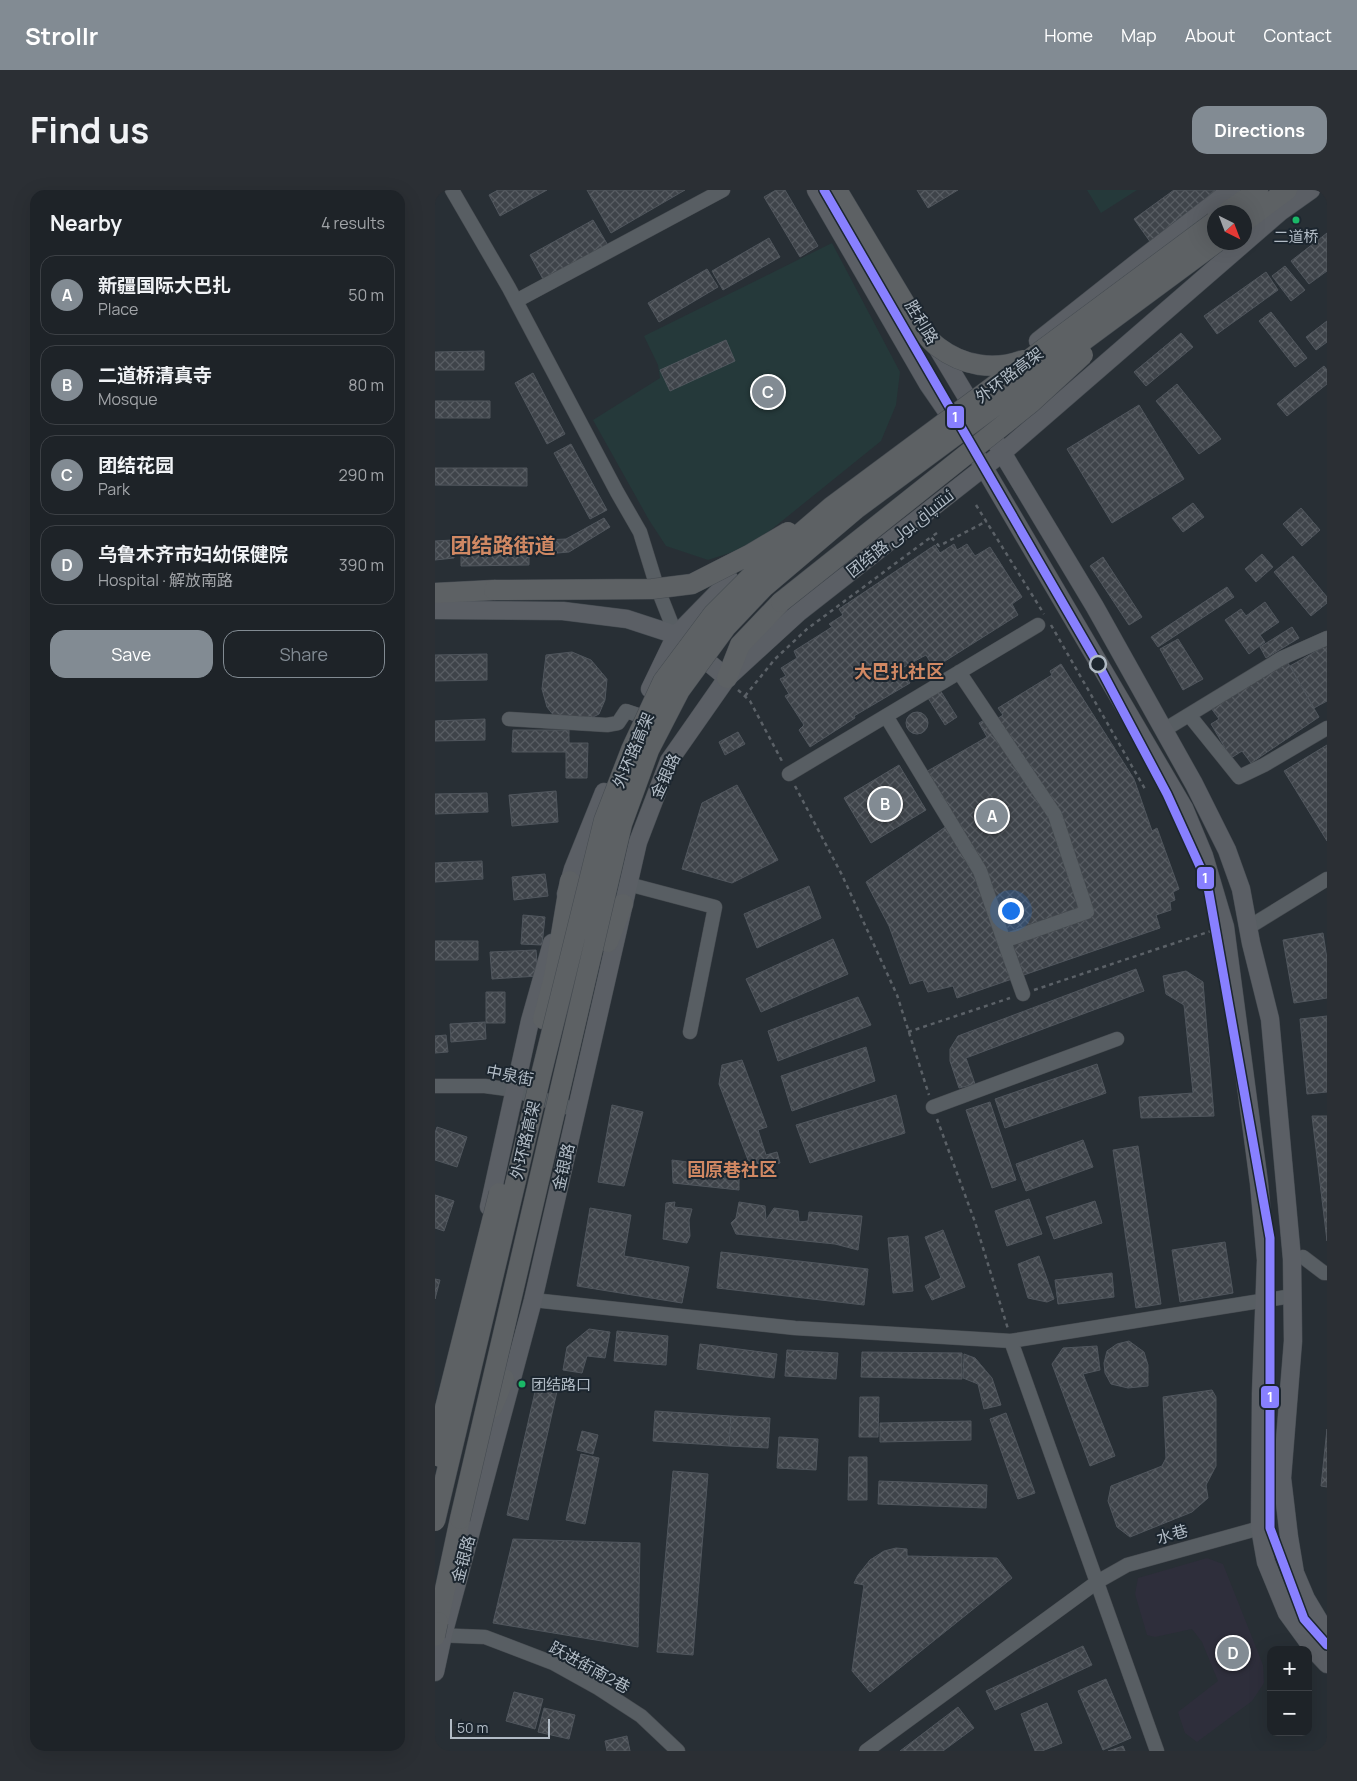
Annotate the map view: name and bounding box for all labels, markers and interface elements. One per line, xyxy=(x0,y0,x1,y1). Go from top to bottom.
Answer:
text: Strollr xyxy=(25,19,98,52)
text: Home xyxy=(1044,23,1093,47)
text: Map xyxy=(1121,23,1157,47)
text: About xyxy=(1185,23,1235,47)
text: Contact xyxy=(1263,23,1332,47)
text: Find us xyxy=(30,106,149,154)
button: Directions xyxy=(1192,106,1327,154)
north arrow xyxy=(1207,205,1252,250)
text: Nearby xyxy=(50,209,122,237)
text: 4 results xyxy=(321,212,385,234)
marker: 二道桥 xyxy=(1291,215,1301,225)
place label: 二道桥 xyxy=(1273,226,1319,247)
text: 新疆国际大巴扎 xyxy=(98,272,231,298)
text: A xyxy=(62,284,72,306)
text: 50 m xyxy=(348,284,384,306)
street label: 胜利路 xyxy=(900,296,944,348)
text: Place xyxy=(98,298,138,320)
street label: 外环路高架 xyxy=(970,342,1048,408)
text: 二道桥清真寺 xyxy=(98,362,212,388)
pin: C xyxy=(752,373,784,411)
text: B xyxy=(62,374,72,396)
text: 80 m xyxy=(348,374,384,396)
text: Mosque xyxy=(98,388,158,410)
line badge: 1 xyxy=(946,405,965,429)
text: 1 xyxy=(952,407,958,426)
text: 团结花园 xyxy=(98,452,174,478)
text: C xyxy=(61,464,73,486)
text: 290 m xyxy=(338,464,384,486)
text: Park xyxy=(98,478,130,500)
street label: 团结路 ئىتتىپاق يولى xyxy=(842,484,958,582)
district label: 团结路街道 xyxy=(451,531,556,559)
text: 乌鲁木齐市妇幼保健院 xyxy=(98,541,288,567)
text: D xyxy=(61,554,73,576)
text: 390 m xyxy=(339,554,384,576)
text: Hospital · 解放南路 xyxy=(98,569,233,591)
button: Save xyxy=(50,630,213,678)
button: Share xyxy=(223,630,385,678)
unlabelled marker xyxy=(1089,655,1107,673)
district label: 大巴扎社区 xyxy=(854,659,944,683)
street label: 外环路高架 xyxy=(607,709,659,791)
street label: 金银路 xyxy=(645,750,685,802)
pin: B xyxy=(869,785,901,823)
pin: A xyxy=(976,797,1008,835)
line badge: 1 xyxy=(1196,866,1215,890)
text: 1 xyxy=(1202,868,1208,887)
your location xyxy=(998,898,1024,924)
street label: 中泉街 xyxy=(484,1060,536,1090)
street label: 外环路高架 xyxy=(505,1099,545,1181)
street label: 金银路 xyxy=(547,1141,579,1193)
district label: 固原巷社区 xyxy=(687,1157,777,1181)
place label: 团结路口 xyxy=(531,1374,591,1395)
marker: 团结路口 xyxy=(517,1379,527,1389)
line badge: 1 xyxy=(1260,1385,1280,1409)
text: 1 xyxy=(1267,1387,1273,1406)
street label: 水巷 xyxy=(1154,1519,1190,1549)
street label: 金银路 xyxy=(446,1533,480,1585)
pin: D xyxy=(1217,1634,1249,1672)
street label: 跃进街南2巷 xyxy=(546,1636,634,1698)
map controls xyxy=(1267,1646,1312,1736)
button: + xyxy=(1267,1646,1312,1691)
button: − xyxy=(1267,1691,1312,1736)
scale bar xyxy=(450,1716,550,1739)
text: 50 m xyxy=(457,1718,488,1737)

